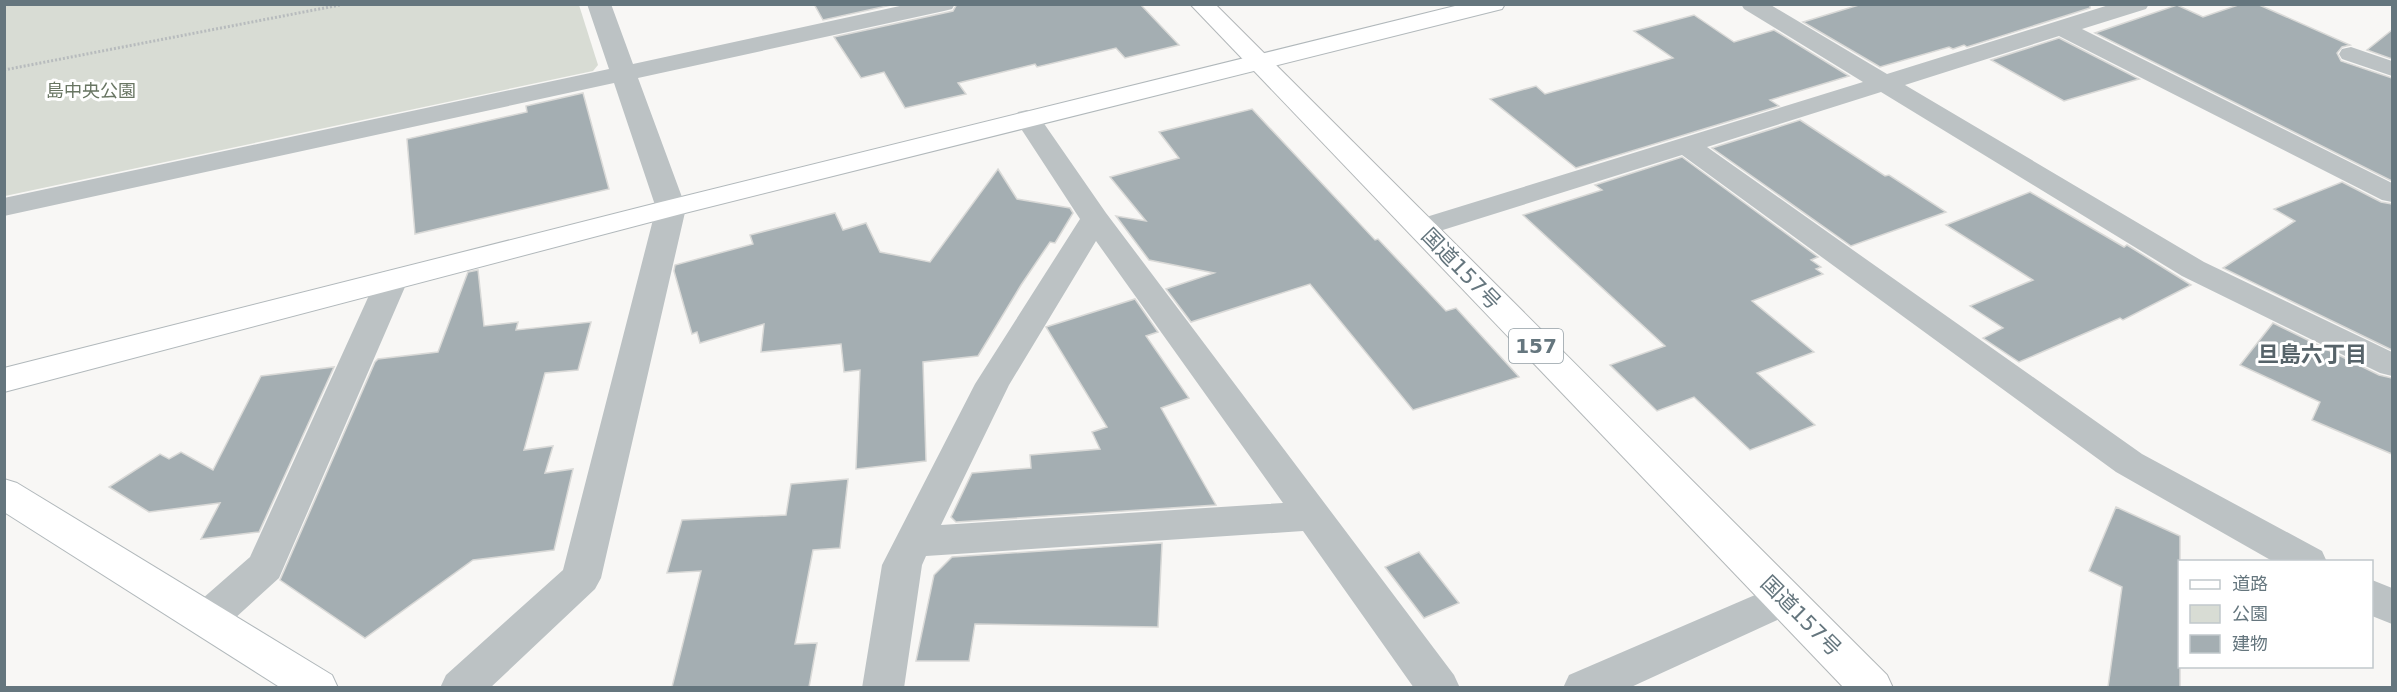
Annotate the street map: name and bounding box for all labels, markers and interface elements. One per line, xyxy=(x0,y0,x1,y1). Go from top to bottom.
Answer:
park label: 島中央公園 xyxy=(46,80,136,101)
street label: 国道157号 xyxy=(1417,224,1505,314)
road number: 157 xyxy=(1509,329,1563,363)
district label: 旦島六丁目 xyxy=(2257,342,2367,367)
legend xyxy=(2178,560,2373,668)
street label: 国道157号 xyxy=(1756,571,1846,661)
text: 道路 xyxy=(2232,573,2268,594)
text: 公園 xyxy=(2232,603,2268,624)
text: 建物 xyxy=(2232,633,2268,654)

